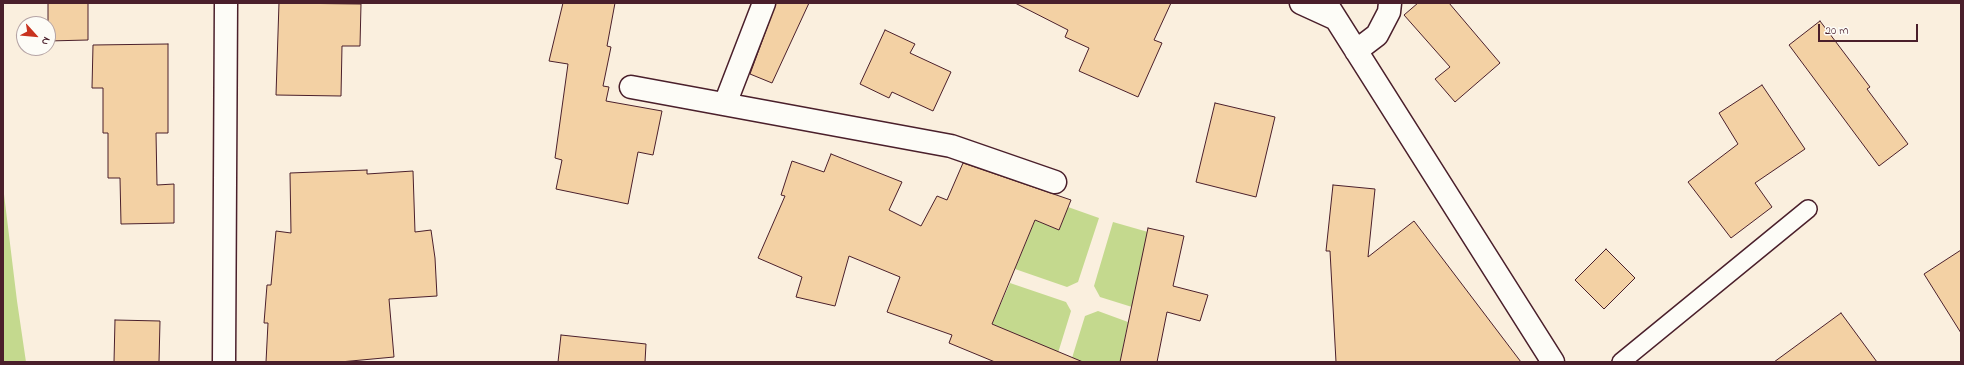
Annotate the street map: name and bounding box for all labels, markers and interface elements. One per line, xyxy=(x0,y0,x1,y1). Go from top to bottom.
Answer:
north arrow xyxy=(16,16,56,56)
scale bar xyxy=(1820,16,1920,42)
text: 20 m xyxy=(1825,22,1848,40)
text: N xyxy=(37,34,55,48)

